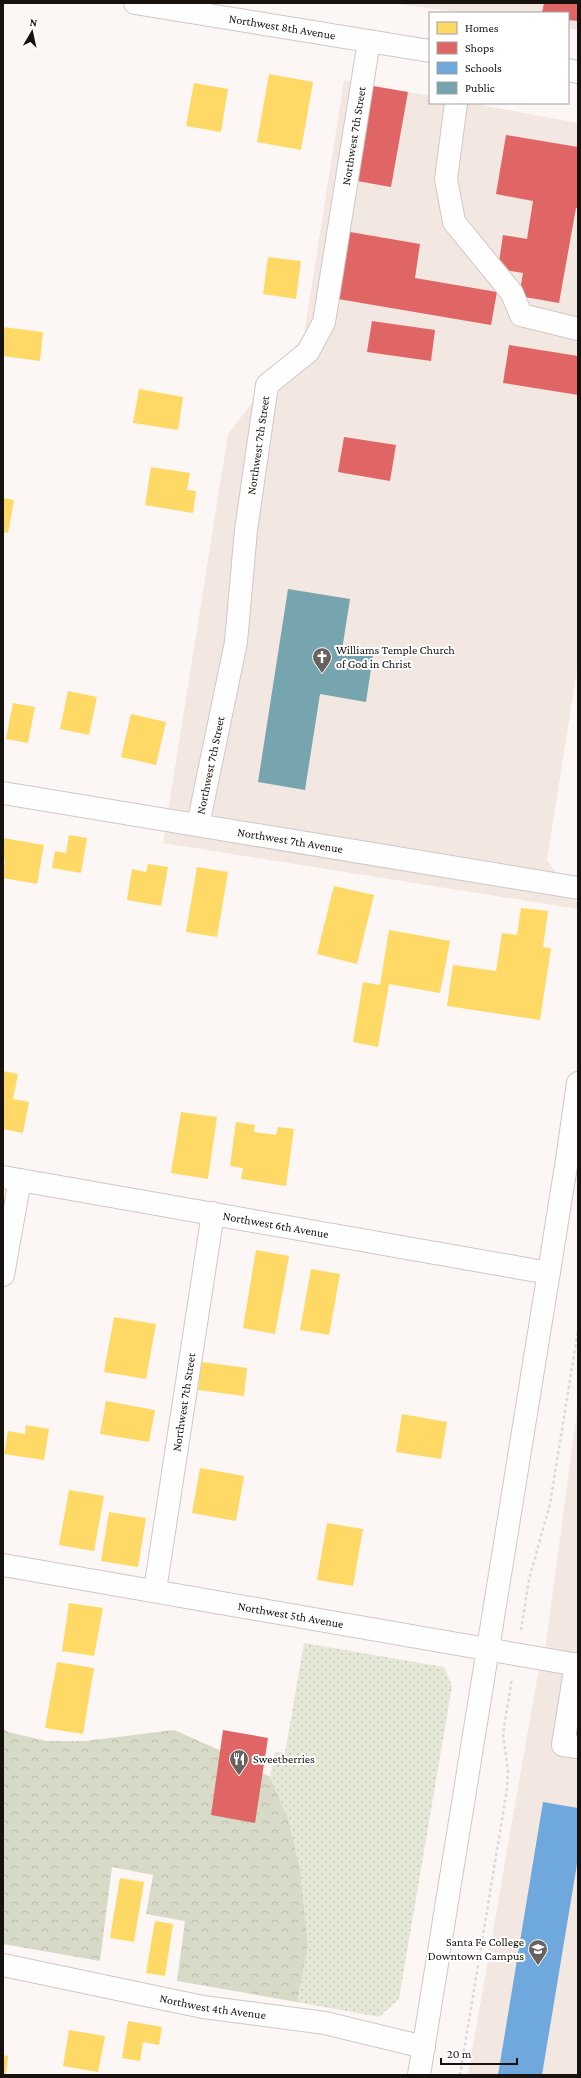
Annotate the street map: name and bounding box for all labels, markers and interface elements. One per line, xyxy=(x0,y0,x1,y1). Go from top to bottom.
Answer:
street label: Northwest 8th Avenue xyxy=(228,11,336,43)
north arrow xyxy=(12,12,52,52)
legend xyxy=(429,12,569,104)
text: N xyxy=(29,16,39,29)
text: Homes xyxy=(465,21,499,35)
text: Shops xyxy=(465,41,494,55)
text: Schools xyxy=(465,61,502,75)
text: Public xyxy=(465,81,495,95)
street label: Northwest 7th Street xyxy=(339,85,369,186)
street label: Northwest 7th Street xyxy=(244,394,272,496)
place label: Williams Temple Church of God in Christ xyxy=(336,643,455,671)
church icon: Williams Temple Church of God in Christ xyxy=(311,646,333,674)
street label: Northwest 7th Street xyxy=(193,714,228,816)
street label: Northwest 7th Avenue xyxy=(236,825,344,856)
street label: Northwest 6th Avenue xyxy=(222,1209,330,1241)
street label: Northwest 7th Street xyxy=(169,1351,199,1453)
street label: Northwest 5th Avenue xyxy=(237,1599,345,1631)
restaurant icon: Sweetberries xyxy=(228,1748,250,1776)
place label: Sweetberries xyxy=(253,1752,315,1766)
place label: Santa Fe College Downtown Campus xyxy=(428,1935,524,1963)
school or university icon: Santa Fe College Downtown Campus xyxy=(527,1938,549,1966)
street label: Northwest 4th Avenue xyxy=(158,1991,267,2022)
scale bar xyxy=(441,2040,517,2066)
text: 20 m xyxy=(447,2047,472,2061)

